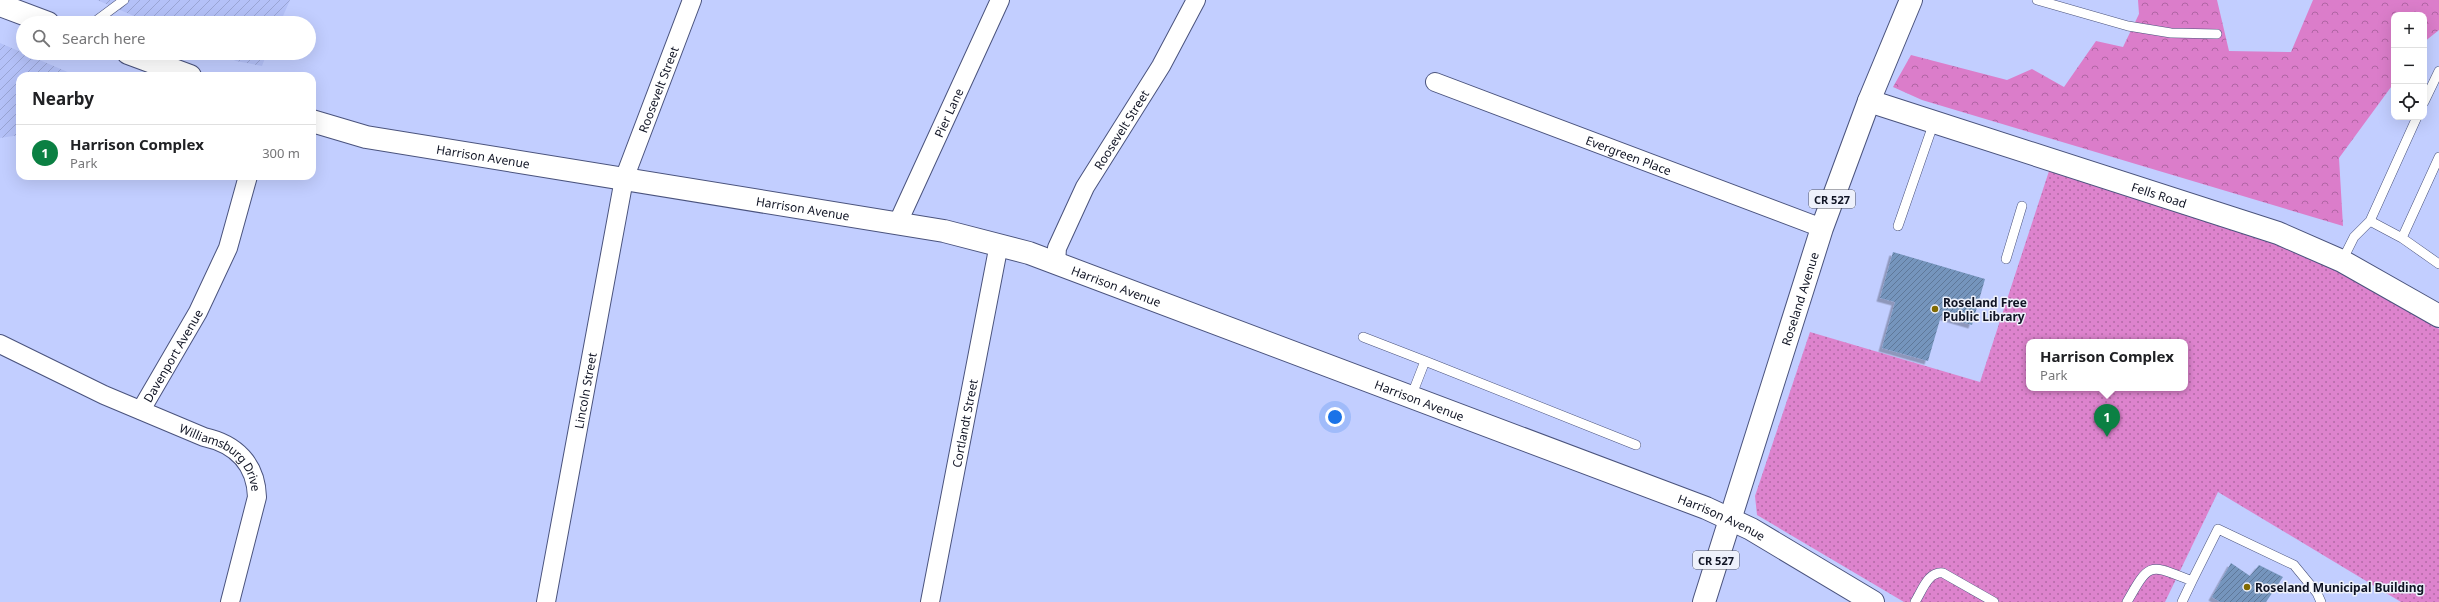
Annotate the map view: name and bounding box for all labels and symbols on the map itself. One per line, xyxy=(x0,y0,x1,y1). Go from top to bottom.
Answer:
street label: Roosevelt Street xyxy=(634,43,682,135)
street label: Pier Lane xyxy=(930,85,967,140)
street label: Roosevelt Street xyxy=(1090,86,1153,173)
street label: Evergreen Place xyxy=(1583,131,1674,179)
street label: Harrison Avenue xyxy=(435,140,531,172)
street label: Fells Road xyxy=(2130,178,2189,212)
road number: CR 527 xyxy=(1809,190,1855,208)
street label: Harrison Avenue xyxy=(755,192,851,224)
street label: Roseland Avenue xyxy=(1777,250,1822,348)
street label: Harrison Avenue xyxy=(1069,261,1164,311)
place label: Roseland Free Public Library xyxy=(1943,294,2027,325)
marker: Roseland Free Public Library xyxy=(1930,304,1940,314)
street label: Davenport Avenue xyxy=(139,306,207,405)
street label: Lincoln Street xyxy=(570,350,600,430)
street label: Harrison Avenue xyxy=(1372,375,1467,425)
street label: Cortlandt Street xyxy=(948,377,981,469)
pin: 1 xyxy=(2094,404,2120,437)
your location xyxy=(1325,407,1345,427)
street label: Williamsburg Drive xyxy=(177,419,265,493)
street label: Harrison Avenue xyxy=(1676,490,1769,544)
road number: CR 527 xyxy=(1693,551,1739,569)
place label: Roseland Municipal Building xyxy=(2255,579,2424,596)
marker: Roseland Municipal Building xyxy=(2242,582,2252,592)

